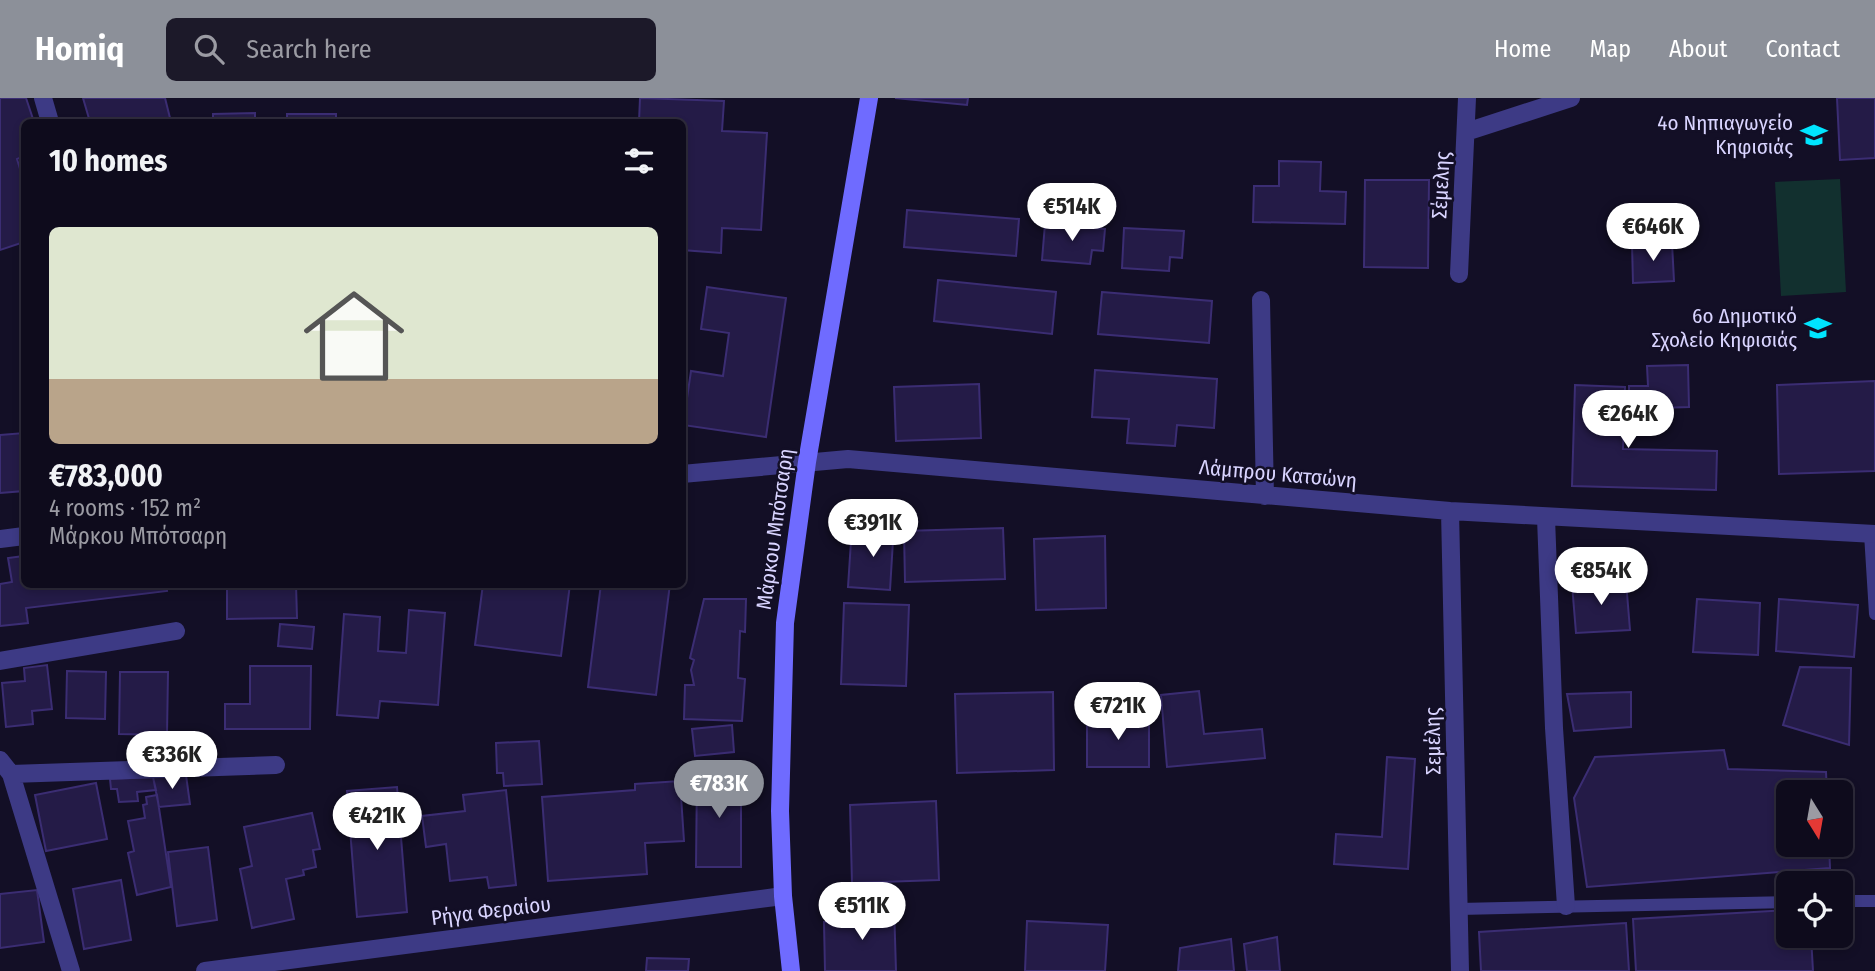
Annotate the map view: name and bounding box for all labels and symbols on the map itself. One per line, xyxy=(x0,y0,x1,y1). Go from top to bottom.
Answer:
place label: 4ο Νηπιαγωγείο Κηφισιάς xyxy=(1657,110,1793,160)
school or university icon: 4ο Νηπιαγωγείο Κηφισιάς xyxy=(1799,120,1829,150)
street label: Σέμελης xyxy=(1426,150,1456,219)
pin: €514K xyxy=(1023,184,1121,243)
pin: €646K xyxy=(1604,204,1702,263)
place label: 6ο Δημοτικό Σχολείο Κηφισιάς xyxy=(1652,303,1797,353)
school or university icon: 6ο Δημοτικό Σχολείο Κηφισιάς xyxy=(1803,313,1833,343)
pin: €264K xyxy=(1579,390,1677,450)
street label: Μάρκου Μπότσαρη xyxy=(751,447,799,611)
street label: Λάμπρου Κατσώνη xyxy=(1198,454,1358,494)
pin: €391K xyxy=(824,500,922,559)
pin: €854K xyxy=(1552,547,1650,607)
pin: €721K xyxy=(1069,682,1167,742)
street label: Σεμέλης xyxy=(1419,707,1447,775)
pin: €336K xyxy=(123,732,221,791)
pin: €783K xyxy=(670,760,768,820)
north arrow xyxy=(1776,780,1853,858)
pin: €421K xyxy=(328,792,426,852)
pin: €511K xyxy=(813,882,911,942)
street label: Ρήγα Φεραίου xyxy=(430,891,552,931)

